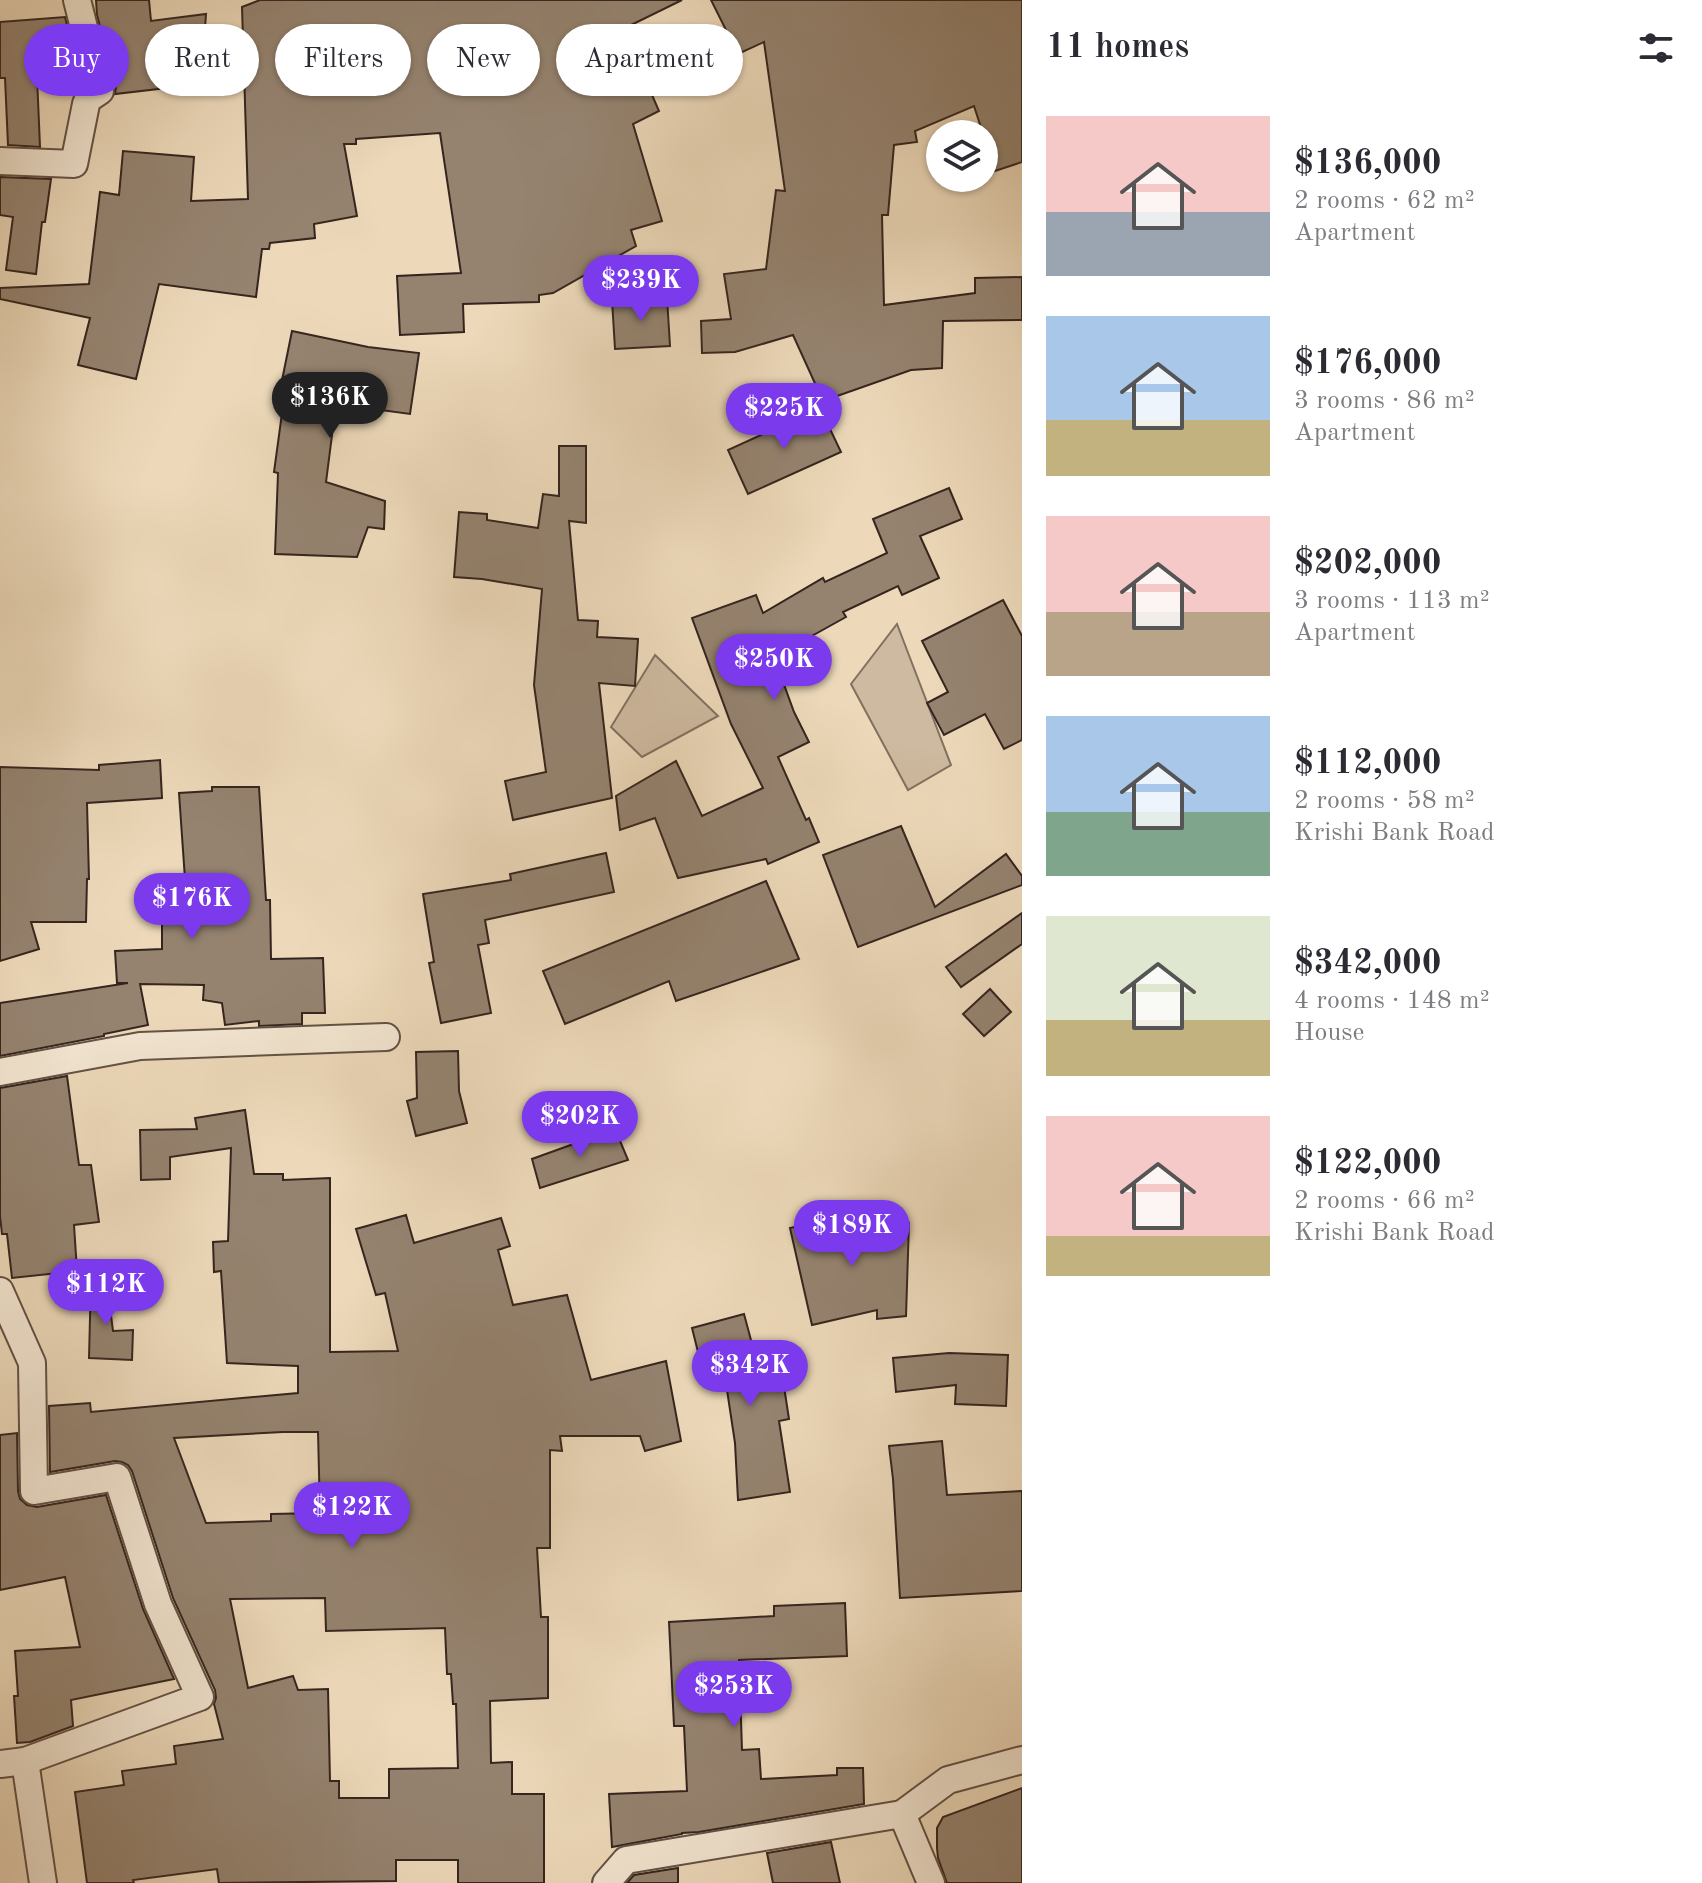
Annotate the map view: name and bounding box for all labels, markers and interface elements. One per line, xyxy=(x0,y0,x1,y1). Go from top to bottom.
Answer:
chip: Buy xyxy=(24,24,129,96)
chip: Rent xyxy=(145,24,259,96)
chip: Filters xyxy=(275,24,411,96)
chip: New xyxy=(427,24,540,96)
chip: Apartment xyxy=(556,24,743,96)
icon: filters xyxy=(1634,26,1678,70)
text: 11 homes xyxy=(1046,31,1189,65)
map controls xyxy=(926,120,998,192)
button: layers xyxy=(926,120,998,192)
text: $136,000 xyxy=(1294,147,1442,181)
icon: home xyxy=(1110,148,1206,244)
text: 2 rooms · 62 m² xyxy=(1294,188,1475,214)
text: Apartment xyxy=(1294,220,1416,246)
pin: $239K xyxy=(585,255,697,323)
text: $239K xyxy=(601,268,681,294)
text: $176,000 xyxy=(1294,347,1442,381)
icon: home xyxy=(1110,348,1206,444)
pin: $136K xyxy=(274,372,386,440)
pin: $225K xyxy=(728,383,840,451)
text: $136K xyxy=(290,385,370,411)
text: 3 rooms · 86 m² xyxy=(1294,388,1475,414)
text: $225K xyxy=(744,396,824,422)
text: Apartment xyxy=(1294,420,1416,446)
text: $202,000 xyxy=(1294,547,1442,581)
icon: home xyxy=(1110,548,1206,644)
text: 3 rooms · 113 m² xyxy=(1294,588,1490,614)
text: Apartment xyxy=(1294,620,1416,646)
pin: $250K xyxy=(718,634,830,702)
text: $250K xyxy=(734,647,814,673)
text: $112,000 xyxy=(1294,747,1442,781)
icon: home xyxy=(1110,748,1206,844)
text: 2 rooms · 58 m² xyxy=(1294,788,1475,814)
text: Krishi Bank Road xyxy=(1294,820,1495,846)
pin: $176K xyxy=(136,873,248,941)
text: $176K xyxy=(152,886,232,912)
text: $342,000 xyxy=(1294,947,1442,981)
icon: home xyxy=(1110,948,1206,1044)
text: 4 rooms · 148 m² xyxy=(1294,988,1490,1014)
text: House xyxy=(1294,1020,1365,1046)
pin: $202K xyxy=(524,1091,636,1159)
text: $202K xyxy=(540,1104,620,1130)
text: $122,000 xyxy=(1294,1147,1442,1181)
icon: home xyxy=(1110,1148,1206,1244)
text: 2 rooms · 66 m² xyxy=(1294,1188,1475,1214)
pin: $189K xyxy=(796,1200,908,1268)
text: $189K xyxy=(812,1213,892,1239)
text: Krishi Bank Road xyxy=(1294,1220,1495,1246)
pin: $112K xyxy=(50,1259,162,1327)
text: $112K xyxy=(66,1272,146,1298)
pin: $342K xyxy=(694,1340,806,1408)
text: $342K xyxy=(710,1353,790,1379)
pin: $122K xyxy=(296,1482,408,1550)
text: $122K xyxy=(312,1495,392,1521)
pin: $253K xyxy=(678,1661,790,1729)
text: $253K xyxy=(694,1674,774,1700)

